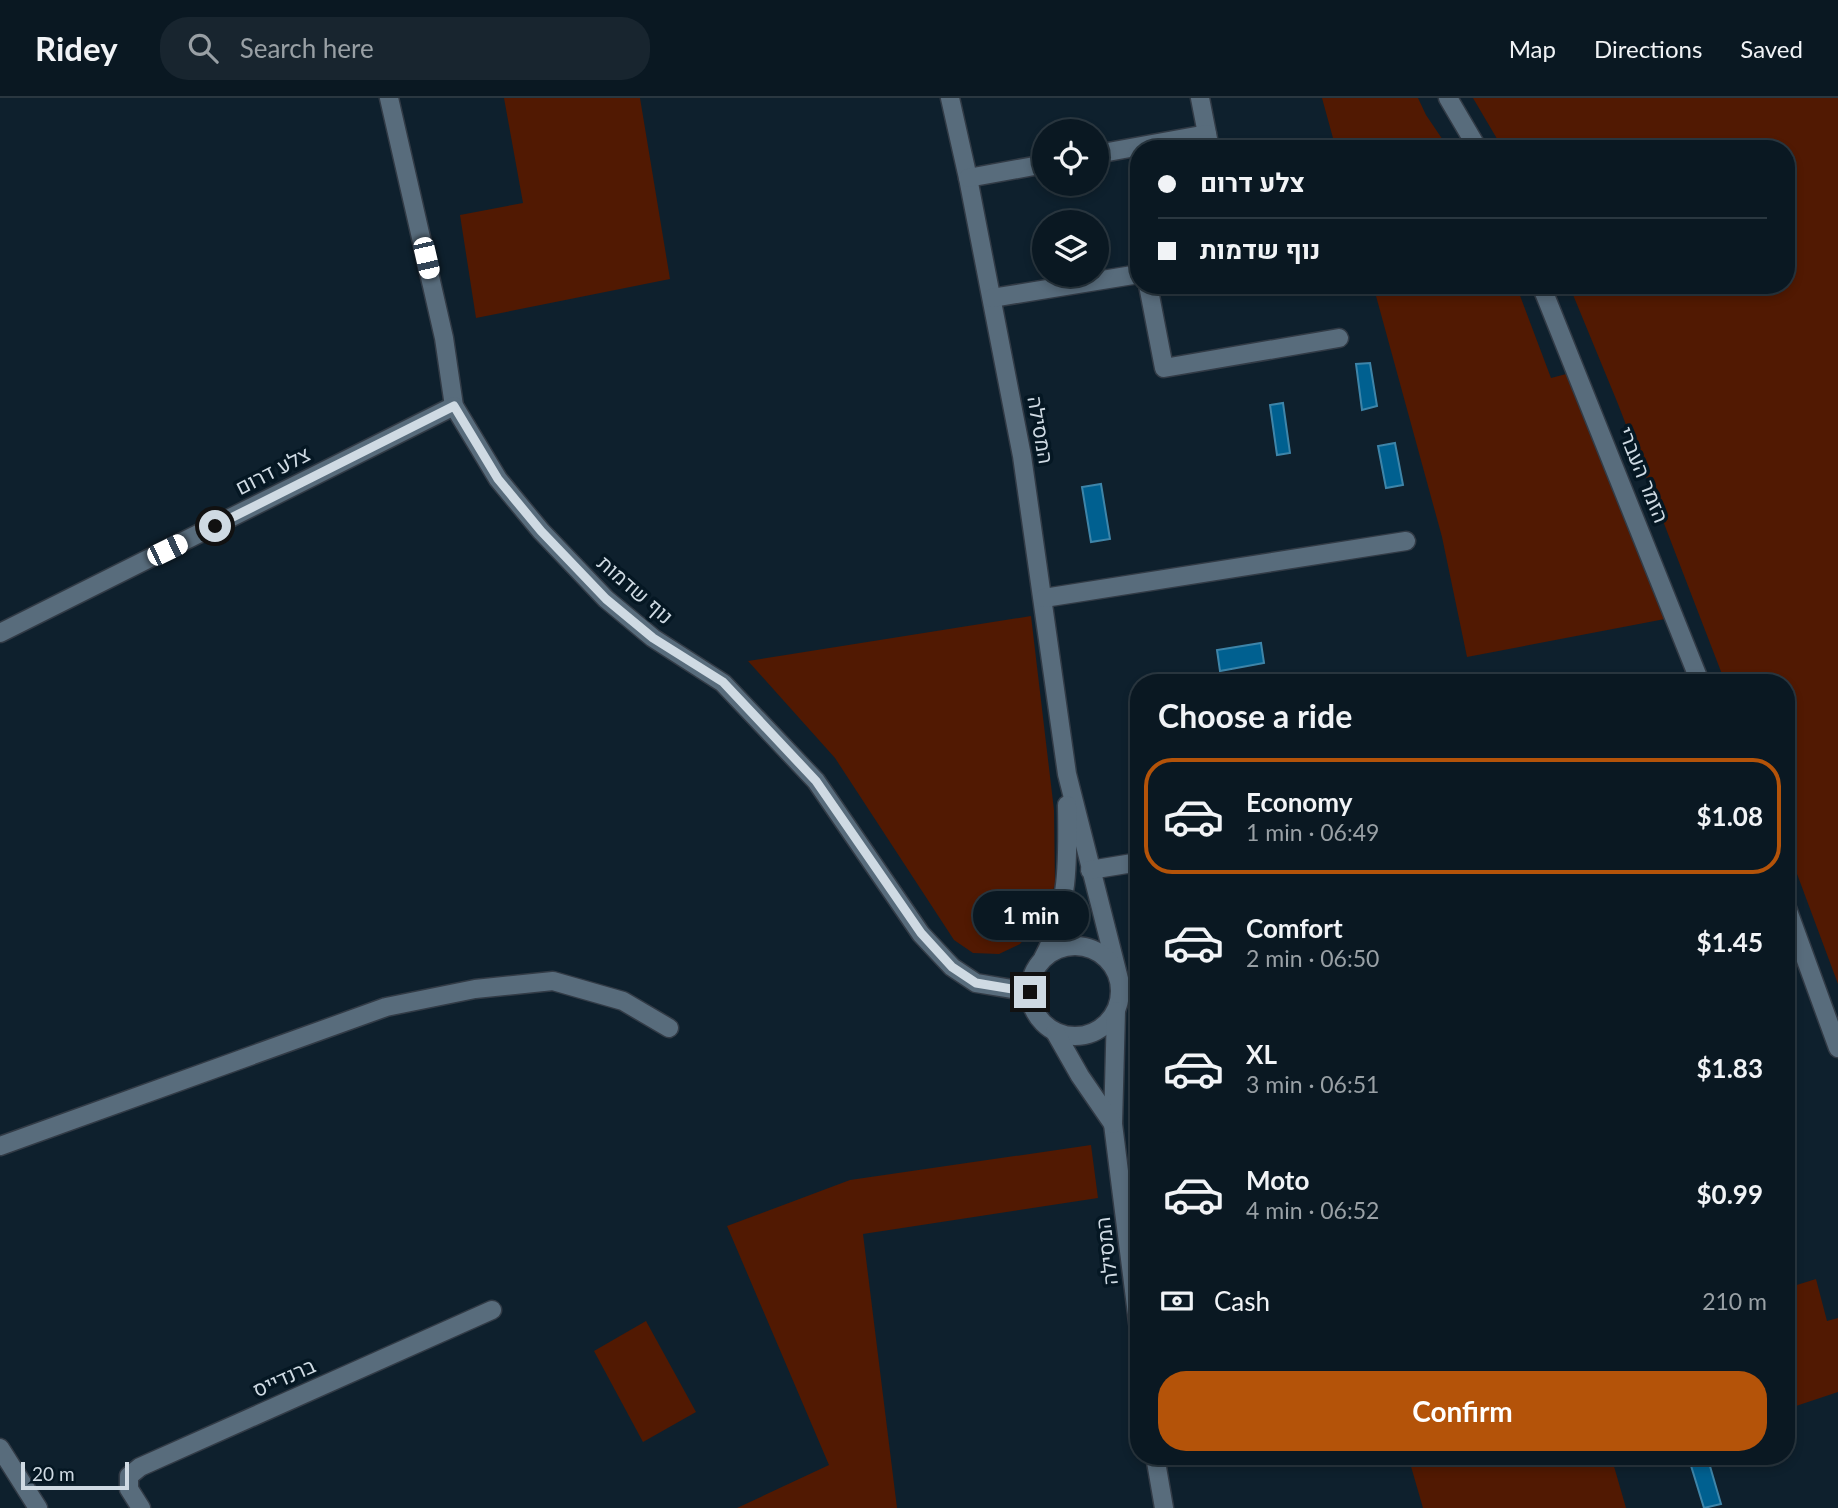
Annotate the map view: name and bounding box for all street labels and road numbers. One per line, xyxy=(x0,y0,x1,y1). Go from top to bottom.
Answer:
street label: המסילה xyxy=(1023,394,1060,466)
street label: הזמר העברי xyxy=(1614,423,1675,526)
street label: צלע דרום xyxy=(231,440,314,499)
street label: נוף שדמות xyxy=(593,549,679,628)
street label: המסילה xyxy=(1089,1216,1122,1287)
street label: ברנדייס xyxy=(248,1352,319,1401)

